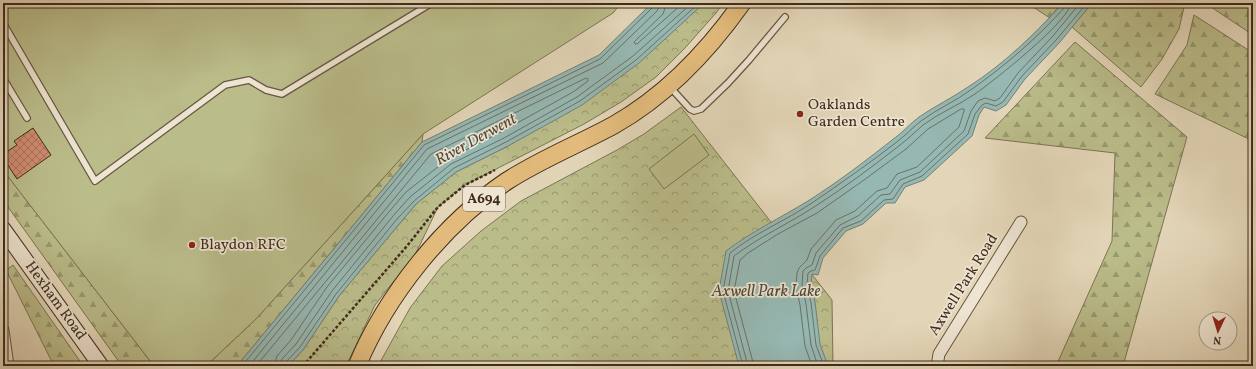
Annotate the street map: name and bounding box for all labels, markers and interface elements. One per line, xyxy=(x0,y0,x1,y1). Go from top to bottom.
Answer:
place label: Oaklands Garden Centre xyxy=(808,95,905,133)
water label: River Derwent xyxy=(431,108,521,171)
marker: Oaklands Garden Centre xyxy=(795,109,805,119)
road number: A694 xyxy=(463,187,505,211)
street label: Axwell Park Road xyxy=(924,230,1004,340)
place label: Blaydon RFC xyxy=(200,235,286,256)
marker: Blaydon RFC xyxy=(187,240,197,250)
street label: Hexham Road xyxy=(19,257,91,345)
water label: Axwell Park Lake xyxy=(711,281,820,303)
north arrow xyxy=(1198,311,1238,351)
text: N xyxy=(1213,332,1222,347)

